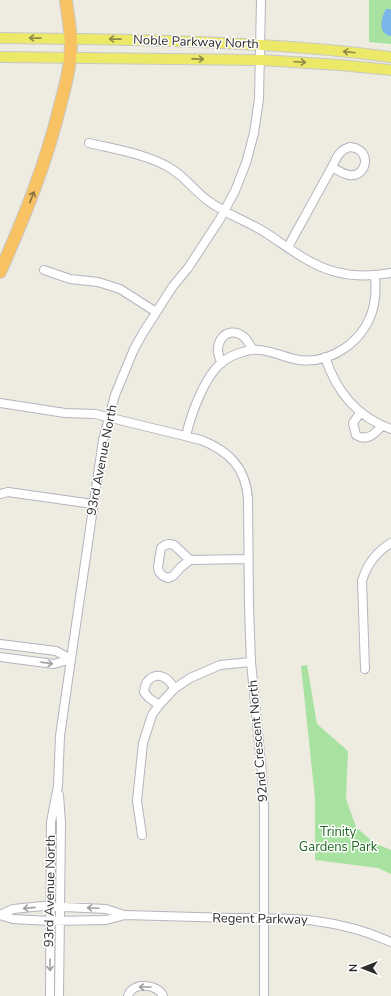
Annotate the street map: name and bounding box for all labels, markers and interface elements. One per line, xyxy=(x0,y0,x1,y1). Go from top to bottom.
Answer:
street label: Noble Parkway North xyxy=(133,31,259,53)
one-way arrow xyxy=(29,35,42,42)
one-way arrow xyxy=(109,35,122,43)
one-way arrow xyxy=(342,48,355,55)
one-way arrow xyxy=(191,55,204,63)
one-way arrow xyxy=(293,58,306,65)
one-way arrow xyxy=(29,192,37,204)
street label: 93rd Avenue North xyxy=(82,403,122,517)
one-way arrow xyxy=(40,659,53,667)
street label: 92nd Crescent North xyxy=(244,679,272,803)
park label: Trinity Gardens Park xyxy=(299,823,378,856)
street label: 93rd Avenue North xyxy=(40,835,60,947)
one-way arrow xyxy=(23,904,36,911)
one-way arrow xyxy=(87,905,100,912)
street label: Regent Parkway xyxy=(212,909,308,929)
north arrow xyxy=(343,948,383,988)
one-way arrow xyxy=(46,958,54,971)
text: N xyxy=(346,964,361,972)
one-way arrow xyxy=(139,983,152,991)

